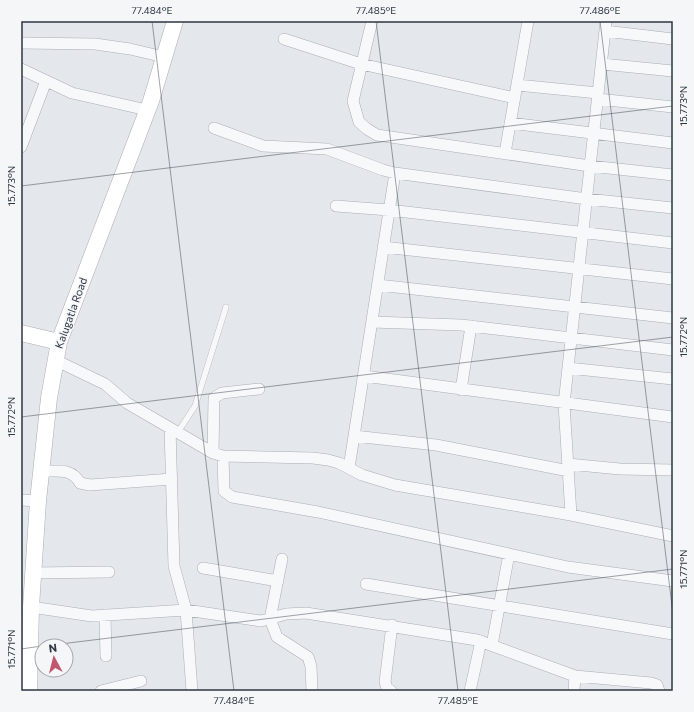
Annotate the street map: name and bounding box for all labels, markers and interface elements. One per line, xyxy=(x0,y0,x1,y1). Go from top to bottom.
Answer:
text: 77.484°E xyxy=(132,4,172,16)
text: 77.485°E xyxy=(356,4,396,16)
text: 77.486°E xyxy=(580,4,620,16)
text: 15.773°N xyxy=(677,86,689,126)
text: 15.773°N xyxy=(5,166,17,206)
street label: Kalugatla Road xyxy=(52,276,89,350)
text: 15.772°N xyxy=(677,317,689,357)
text: 15.772°N xyxy=(5,397,17,437)
text: 15.771°N xyxy=(677,549,689,589)
text: 15.771°N xyxy=(5,629,17,669)
north arrow xyxy=(34,638,74,678)
text: N xyxy=(48,641,58,655)
text: 77.484°E xyxy=(214,694,254,706)
text: 77.485°E xyxy=(438,694,478,706)

